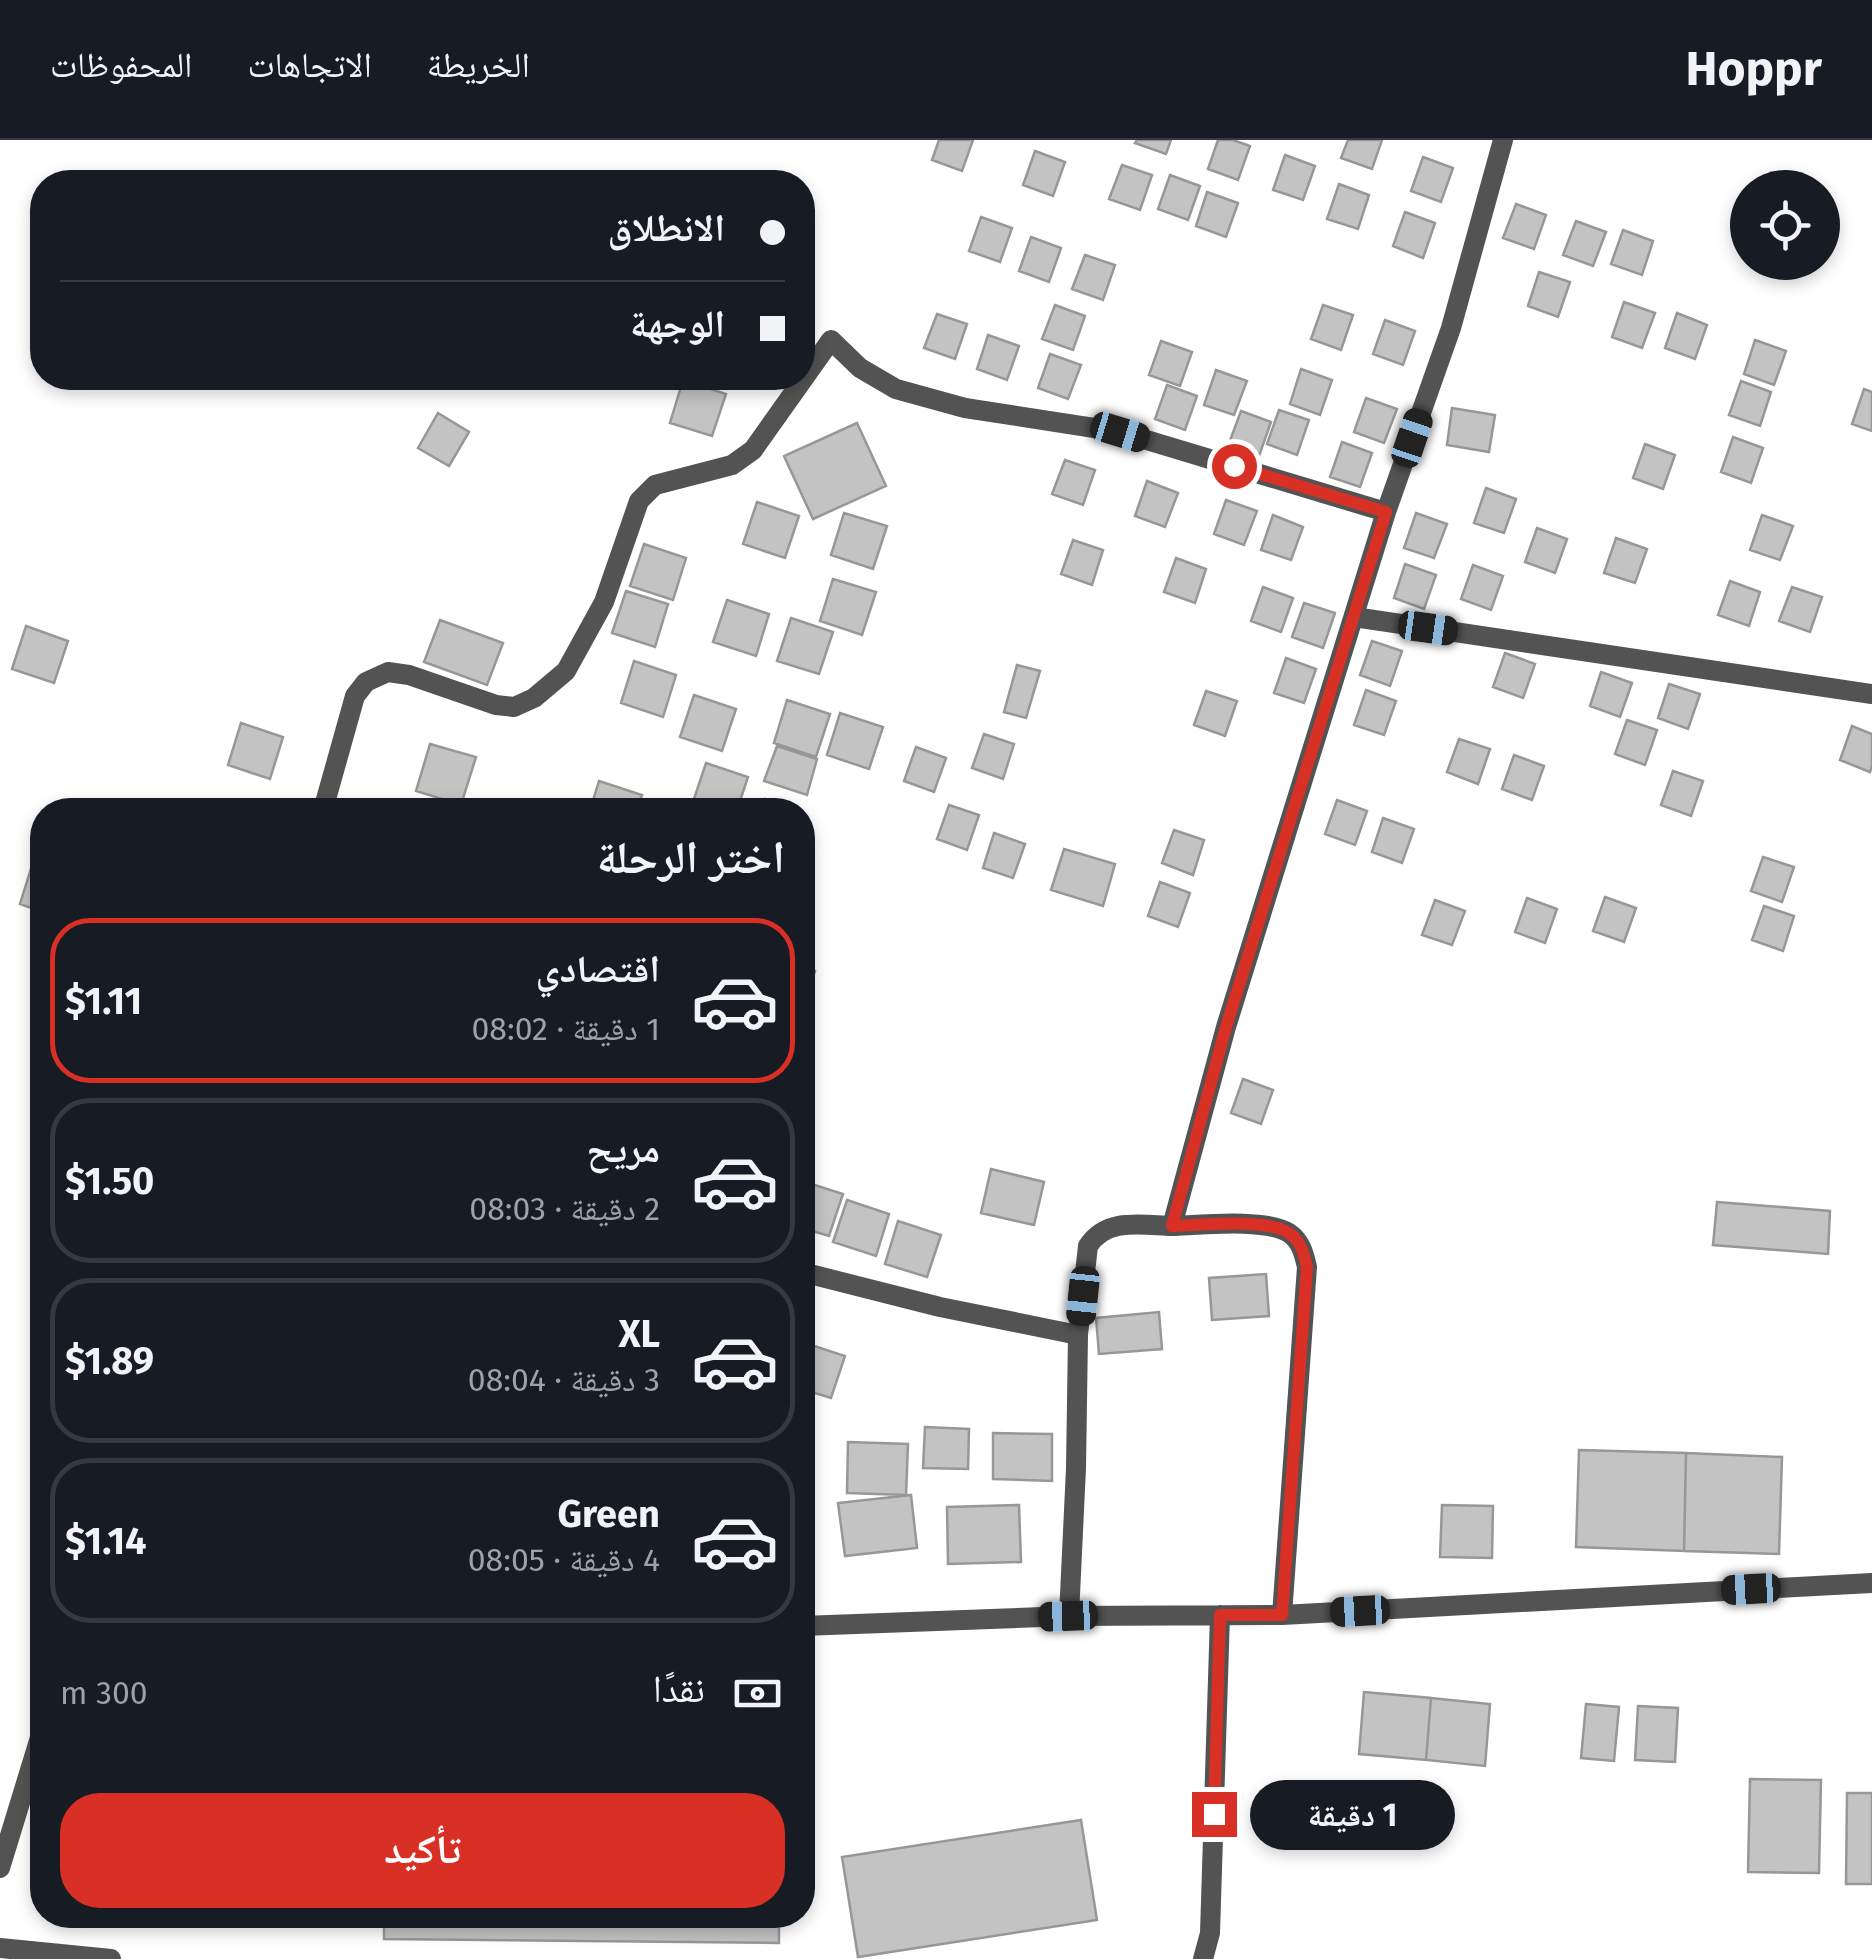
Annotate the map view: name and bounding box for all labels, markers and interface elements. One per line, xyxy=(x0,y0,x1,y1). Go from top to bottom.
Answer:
text: Hoppr xyxy=(1685,40,1822,98)
text: المحفوظات xyxy=(50,44,192,86)
text: الاتجاهات xyxy=(247,44,372,86)
text: الخريطة xyxy=(427,44,530,86)
map controls xyxy=(1730,170,1840,280)
button: locate xyxy=(1730,170,1840,280)
text: الانطلاق xyxy=(607,205,725,251)
text: الوجهة xyxy=(630,301,725,347)
car xyxy=(1388,405,1436,471)
car xyxy=(1087,409,1153,455)
route start xyxy=(1212,444,1257,489)
car xyxy=(1396,609,1460,647)
text: اختر الرحلة xyxy=(597,831,785,885)
text: اقتصادي xyxy=(536,946,660,992)
icon: car xyxy=(690,956,780,1046)
text: $1.11 xyxy=(65,978,142,1024)
text: 1 دقيقة · 08:02 xyxy=(471,1010,660,1048)
text: مريح xyxy=(586,1126,660,1172)
icon: car xyxy=(690,1136,780,1226)
text: $1.50 xyxy=(65,1158,154,1204)
text: 2 دقيقة · 08:03 xyxy=(469,1190,660,1228)
car xyxy=(1065,1265,1101,1327)
text: XL xyxy=(618,1311,660,1357)
icon: car xyxy=(690,1316,780,1406)
text: $1.89 xyxy=(65,1338,154,1384)
text: 3 دقيقة · 08:04 xyxy=(468,1361,660,1399)
text: Green xyxy=(558,1491,660,1537)
icon: car xyxy=(690,1496,780,1586)
text: $1.14 xyxy=(65,1518,147,1564)
text: 4 دقيقة · 08:05 xyxy=(468,1541,660,1579)
car xyxy=(1720,1572,1782,1606)
car xyxy=(1329,1594,1391,1628)
car xyxy=(1037,1600,1099,1632)
text: نقدًا xyxy=(653,1666,705,1712)
icon: cash xyxy=(730,1666,785,1721)
text: 300 m xyxy=(60,1674,148,1712)
callout: 1 دقيقة xyxy=(1249,1779,1454,1849)
route end xyxy=(1192,1792,1237,1837)
button: تأكيد xyxy=(60,1793,785,1908)
text: 1 دقيقة xyxy=(1308,1796,1397,1834)

